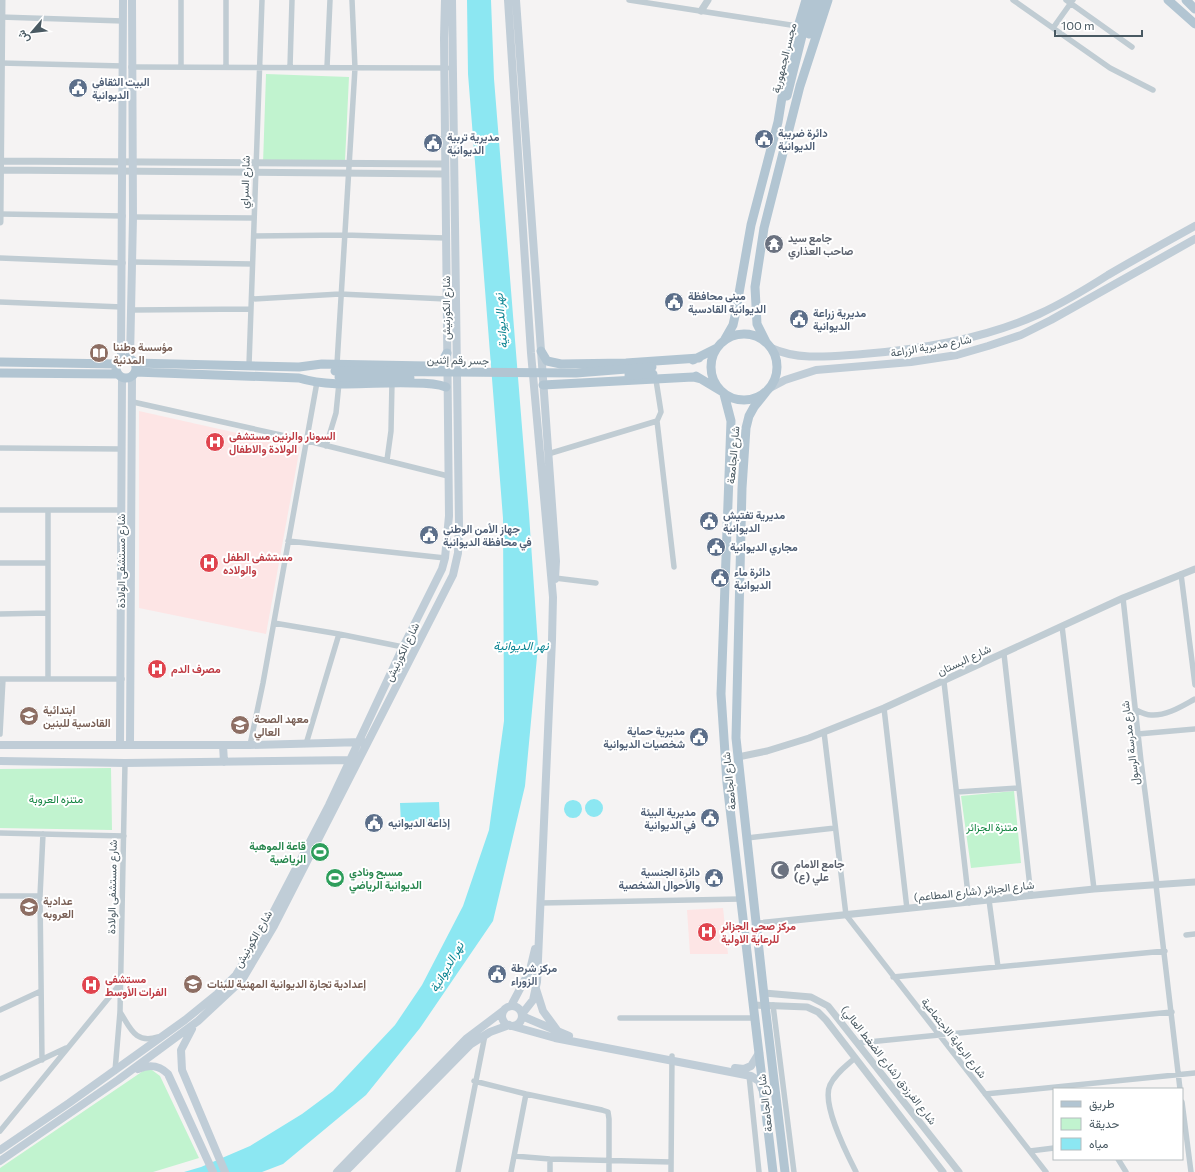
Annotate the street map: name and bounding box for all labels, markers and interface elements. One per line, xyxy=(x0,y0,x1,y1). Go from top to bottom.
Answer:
north arrow xyxy=(12,12,52,52)
scale bar xyxy=(1055,12,1142,38)
text: 100 m xyxy=(1061,18,1095,32)
street label: مجسر الجمهورية xyxy=(769,21,800,95)
text: ش xyxy=(14,28,32,46)
place label: البيت الثقافي الديوانية xyxy=(92,75,150,102)
public building icon: البيت الثقافي الديوانية xyxy=(67,77,89,99)
place label: دائرة ضريبة الديوانية xyxy=(778,126,828,153)
public building icon: دائرة ضريبة الديوانية xyxy=(753,128,775,150)
place label: مديرية تربية الديوانية xyxy=(447,130,499,157)
public building icon: مديرية تربية الديوانية xyxy=(422,132,444,154)
street label: شارع السراي xyxy=(237,155,256,209)
place label: جامع سيد صاحب العذاري xyxy=(788,231,853,260)
temple icon: جامع سيد صاحب العذاري xyxy=(763,233,785,255)
street label: شارع الكورنيش xyxy=(439,276,454,340)
place label: مبنى محافظة الديوانية القادسية xyxy=(688,289,766,316)
public building icon: مبنى محافظة الديوانية القادسية xyxy=(663,291,685,313)
water label: نهر الديوانية xyxy=(491,292,511,349)
place label: مديرية زراعة الديوانية xyxy=(813,306,866,333)
public building icon: مديرية زراعة الديوانية xyxy=(788,308,810,330)
street label: شارع مديرية الزراعة xyxy=(889,332,973,361)
place label: مؤسسة وطننا المدنية xyxy=(113,340,173,367)
library icon: مؤسسة وطننا المدنية xyxy=(88,342,110,364)
street label: جسر رقم إثنين xyxy=(427,352,489,369)
street label: شارع الجامعة xyxy=(723,425,744,485)
place label: السونار والرنين مستشفى الولادة والاطفال xyxy=(229,429,336,456)
hospital icon: السونار والرنين مستشفى الولادة والاطفال xyxy=(204,431,226,453)
place label: مديرية تفتيش الديوانية xyxy=(723,508,785,535)
public building icon: مديرية تفتيش الديوانية xyxy=(698,510,720,532)
street label: شارع مستشفى الولادة xyxy=(114,513,129,608)
place label: جهاز الأمن الوطني في محافظة الديوانية xyxy=(443,522,532,551)
public building icon: جهاز الأمن الوطني في محافظة الديوانية xyxy=(418,524,440,546)
public building icon: مجاري الديوانية xyxy=(705,536,727,558)
place label: مجاري الديوانية xyxy=(730,540,798,556)
place label: مستشفى الطفل والولاده xyxy=(223,550,293,577)
hospital icon: مستشفى الطفل والولاده xyxy=(198,552,220,574)
place label: دائرة ماء الديوانية xyxy=(734,565,771,592)
public building icon: دائرة ماء الديوانية xyxy=(709,567,731,589)
street label: شارع الكورنيش xyxy=(382,620,423,684)
water label: نهر الديوانية xyxy=(493,638,549,654)
street label: شارع البستان xyxy=(935,641,994,679)
hospital icon: مصرف الدم xyxy=(146,658,168,680)
place label: مصرف الدم xyxy=(171,662,221,677)
street label: شارع مدرسة الرسول xyxy=(1118,700,1143,786)
place label: ابتدائية القادسية للبنين xyxy=(43,703,111,730)
school or university icon: ابتدائية القادسية للبنين xyxy=(18,705,40,727)
place label: معهد الصحة العالي xyxy=(254,712,309,741)
school or university icon: معهد الصحة العالي xyxy=(229,714,251,736)
place label: مديرية حماية شخصيات الديوانية xyxy=(603,724,685,751)
public building icon: مديرية حماية شخصيات الديوانية xyxy=(688,726,710,748)
street label: شارع الجامعة xyxy=(719,751,740,811)
park label: متنزه العروبة xyxy=(29,792,83,806)
place label: مديرية البيئة في الديوانية xyxy=(641,805,696,834)
public building icon: مديرية البيئة في الديوانية xyxy=(699,807,721,829)
public building icon: إذاعة الديوانيه xyxy=(363,812,385,834)
place label: إذاعة الديوانيه xyxy=(388,816,450,830)
park label: متنزة الجزائر xyxy=(965,820,1018,834)
street label: شارع مستشفى الولادة xyxy=(104,839,121,934)
place label: قاعة الموهبة الرياضية xyxy=(249,839,306,866)
sports icon: قاعة الموهبة الرياضية xyxy=(309,841,331,863)
place label: جامع الامام علي (ع) xyxy=(794,857,845,886)
mosque icon: جامع الامام علي (ع) xyxy=(769,859,791,881)
place label: مسبح ونادي الديوانية الرياضي xyxy=(349,865,422,894)
place label: دائرة الجنسية والأحوال الشخصية xyxy=(619,865,701,892)
sports icon: مسبح ونادي الديوانية الرياضي xyxy=(324,867,346,889)
public building icon: دائرة الجنسية والأحوال الشخصية xyxy=(703,867,725,889)
street label: شارع الجزائر (شارع المطاعم) xyxy=(913,878,1035,905)
place label: عدادية العروبه xyxy=(43,894,74,921)
school or university icon: عدادية العروبه xyxy=(18,896,40,918)
street label: شارع الكورنيش xyxy=(231,907,276,971)
place label: مركز صحي الجزائر للرعاية الاولية xyxy=(720,919,796,946)
hospital icon: مركز صحي الجزائر للرعاية الاولية xyxy=(696,921,718,943)
water label: نهر الديوانية xyxy=(426,938,468,995)
place label: مركز شرطة الزوراء xyxy=(511,961,557,988)
public building icon: مركز شرطة الزوراء xyxy=(486,963,508,985)
place label: مستشفى الفرات الأوسط xyxy=(105,972,167,999)
school or university icon: إعدادية تجارة الديوانية المهنية للبنات xyxy=(182,973,204,995)
hospital icon: مستشفى الفرات الأوسط xyxy=(80,974,102,996)
place label: إعدادية تجارة الديوانية المهنية للبنات xyxy=(207,977,366,991)
street label: شارع الرعاية الاجتماعية xyxy=(918,995,990,1082)
street label: شارع الفرزدق (شارع الضغط العالي) xyxy=(836,1003,940,1129)
street label: شارع الجامعة xyxy=(754,1073,776,1133)
legend xyxy=(1053,1088,1183,1160)
text: طريق xyxy=(1089,1096,1115,1112)
text: حديقة xyxy=(1089,1116,1119,1131)
text: مياه xyxy=(1089,1136,1108,1151)

